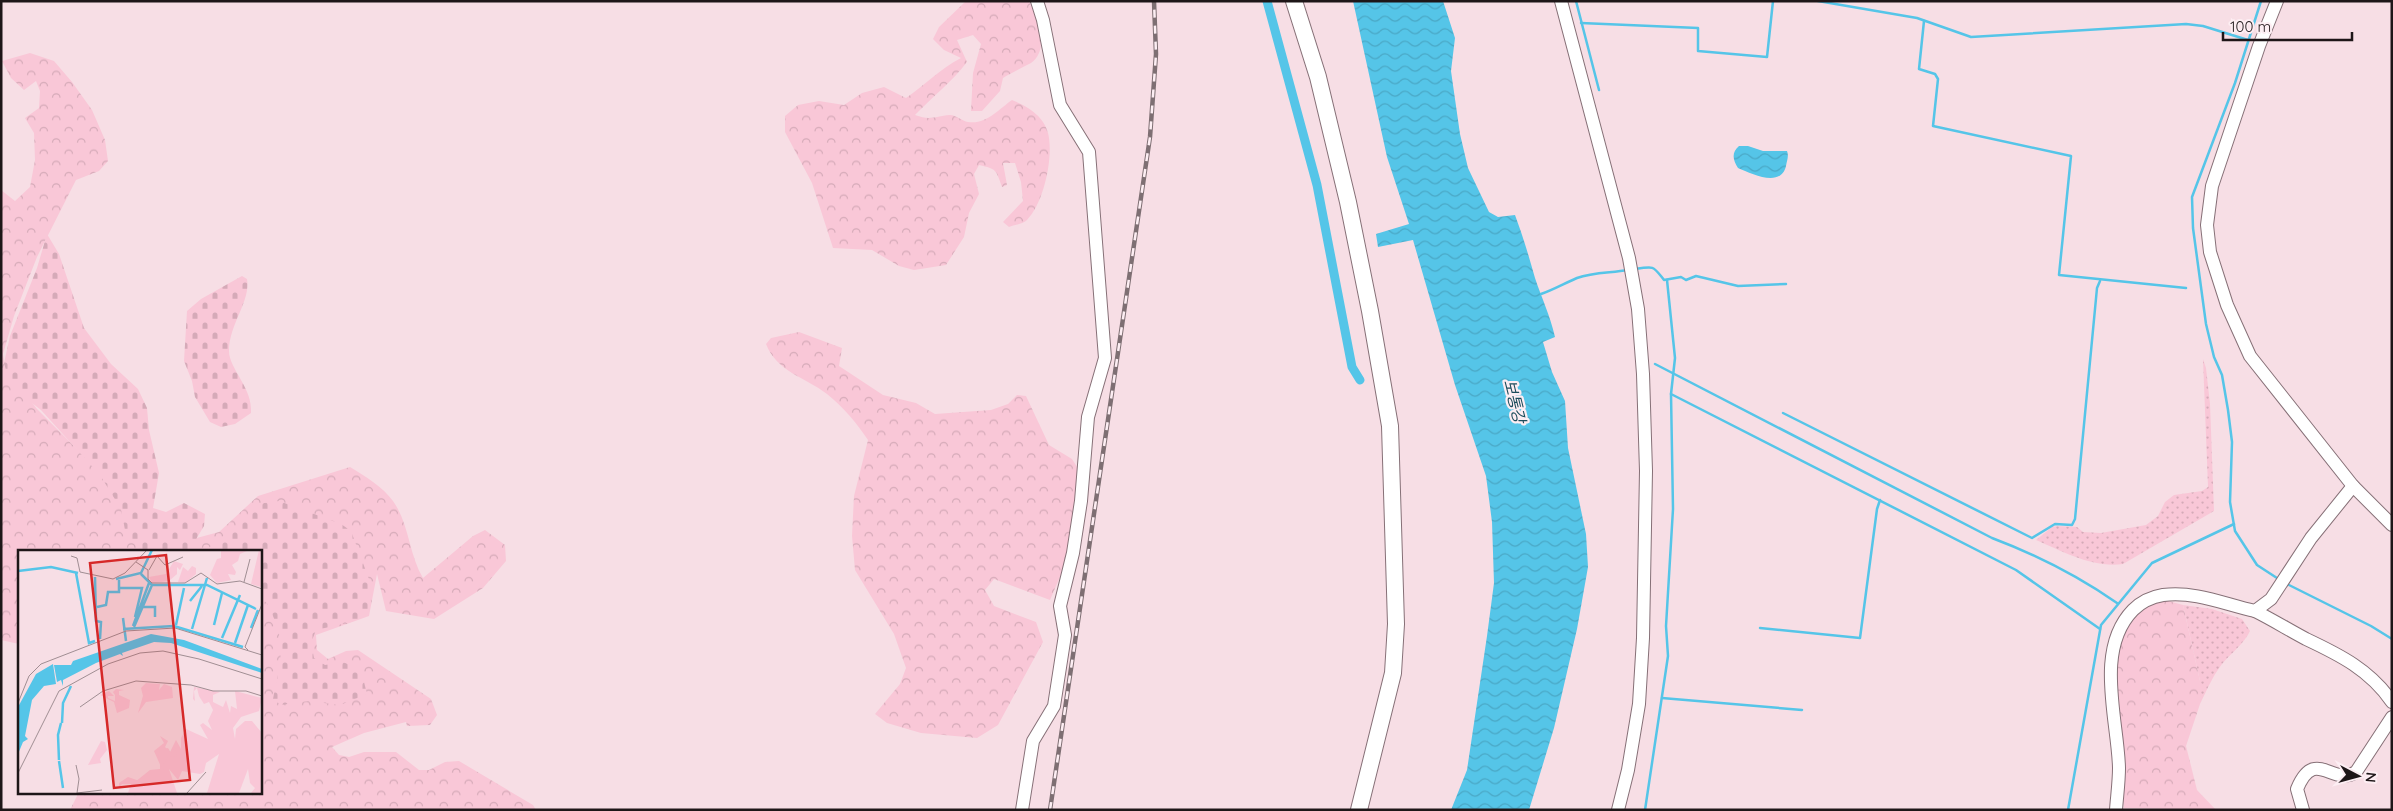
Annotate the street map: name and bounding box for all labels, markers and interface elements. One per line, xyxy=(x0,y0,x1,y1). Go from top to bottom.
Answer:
scale bar xyxy=(2223,10,2352,42)
text: 100 m xyxy=(2230,17,2271,36)
water label: 보통강 xyxy=(1500,377,1531,427)
inset map xyxy=(18,550,261,794)
north arrow xyxy=(2333,751,2383,801)
text: N xyxy=(2361,771,2380,783)

